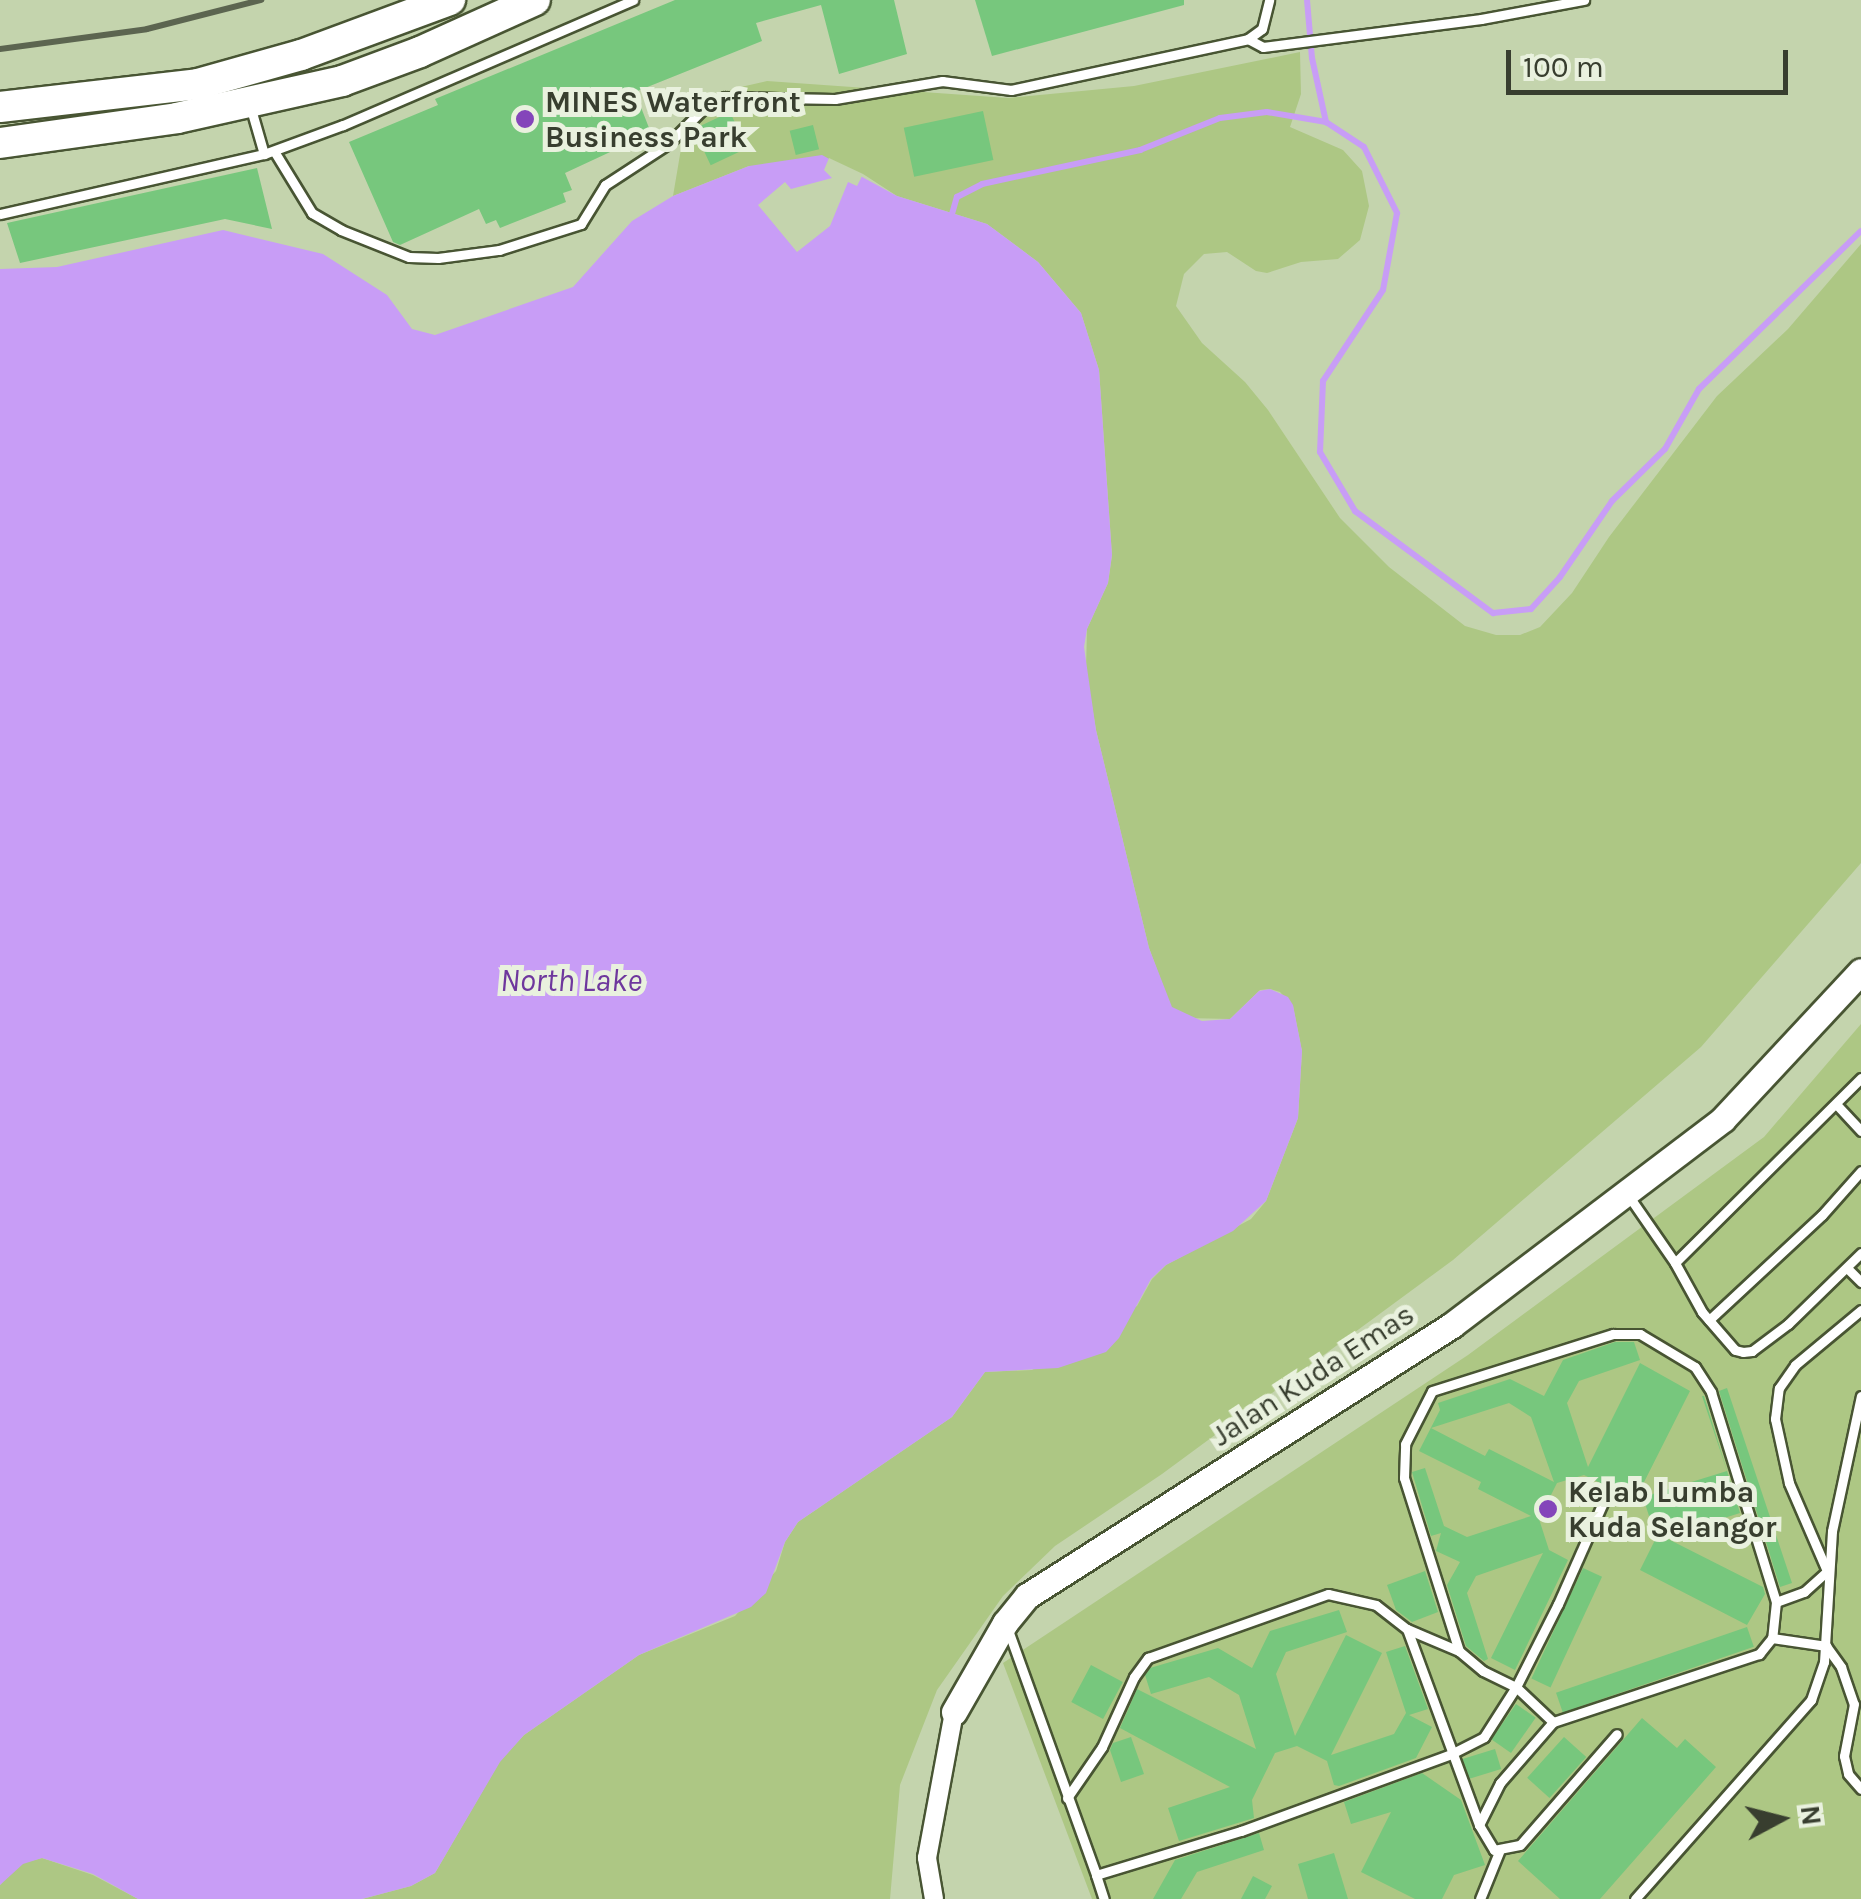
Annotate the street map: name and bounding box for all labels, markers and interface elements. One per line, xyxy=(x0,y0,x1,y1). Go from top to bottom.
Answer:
scale bar xyxy=(1511,30,1794,92)
text: 100 m xyxy=(1523,49,1604,85)
place label: MINES Waterfront Business Park xyxy=(545,84,801,154)
marker: MINES Waterfront Business Park xyxy=(514,108,536,130)
water label: North Lake xyxy=(500,962,642,1000)
street label: Jalan Kuda Emas xyxy=(1205,1296,1421,1454)
place label: Kelab Lumba Kuda Selangor xyxy=(1568,1474,1777,1544)
marker: Kelab Lumba Kuda Selangor xyxy=(1537,1498,1559,1520)
north arrow xyxy=(1731,1769,1831,1869)
text: N xyxy=(1794,1803,1829,1827)

